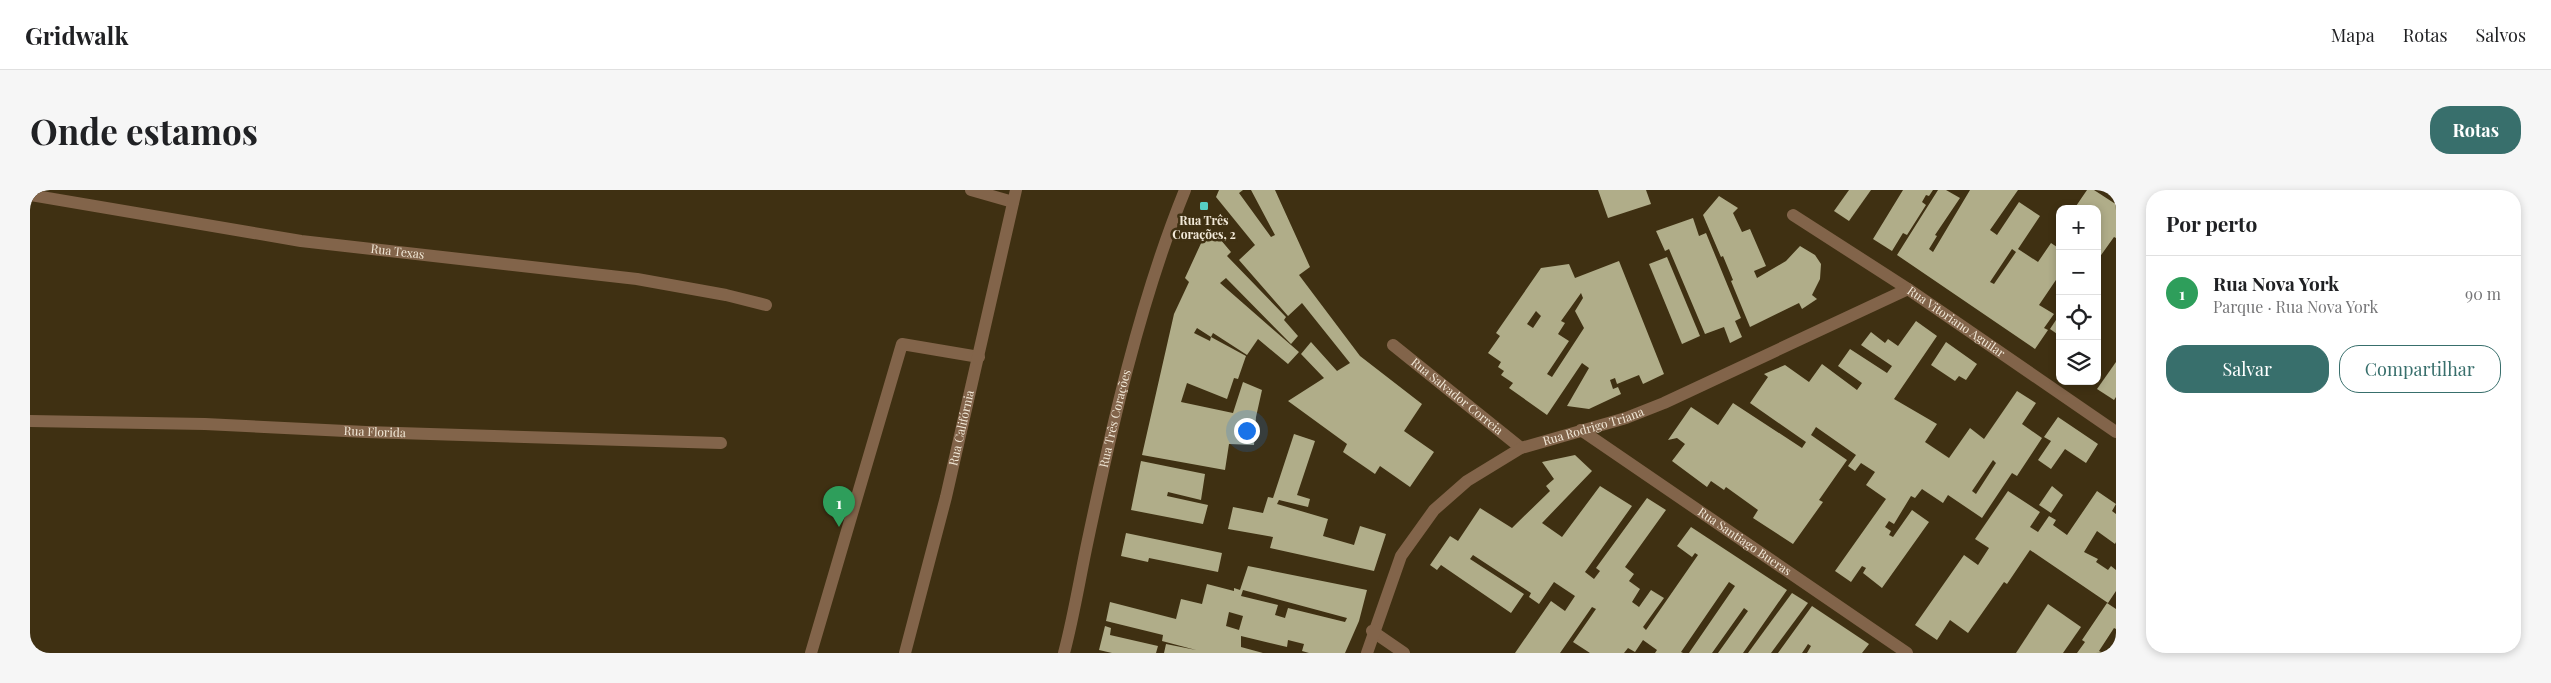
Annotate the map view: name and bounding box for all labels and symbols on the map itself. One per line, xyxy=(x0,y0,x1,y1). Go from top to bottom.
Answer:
marker: Rua Três Corações, 2 xyxy=(1198,200,1210,212)
place label: Rua Três Corações, 2 xyxy=(1172,212,1236,242)
street label: Rua Texas xyxy=(370,240,425,262)
street label: Rua Vitoriano Aguilar xyxy=(1905,282,2009,361)
street label: Rua Salvador Correia xyxy=(1408,354,1507,438)
street label: Rua Três Corações xyxy=(1095,368,1134,469)
street label: Rua Califórnia xyxy=(944,388,977,467)
street label: Rua Rodrigo Triana xyxy=(1541,403,1646,448)
your location xyxy=(1234,418,1260,444)
street label: Rua Florida xyxy=(343,422,406,440)
pin: 1 xyxy=(823,486,855,527)
street label: Rua Santiago Bueras xyxy=(1695,503,1795,579)

